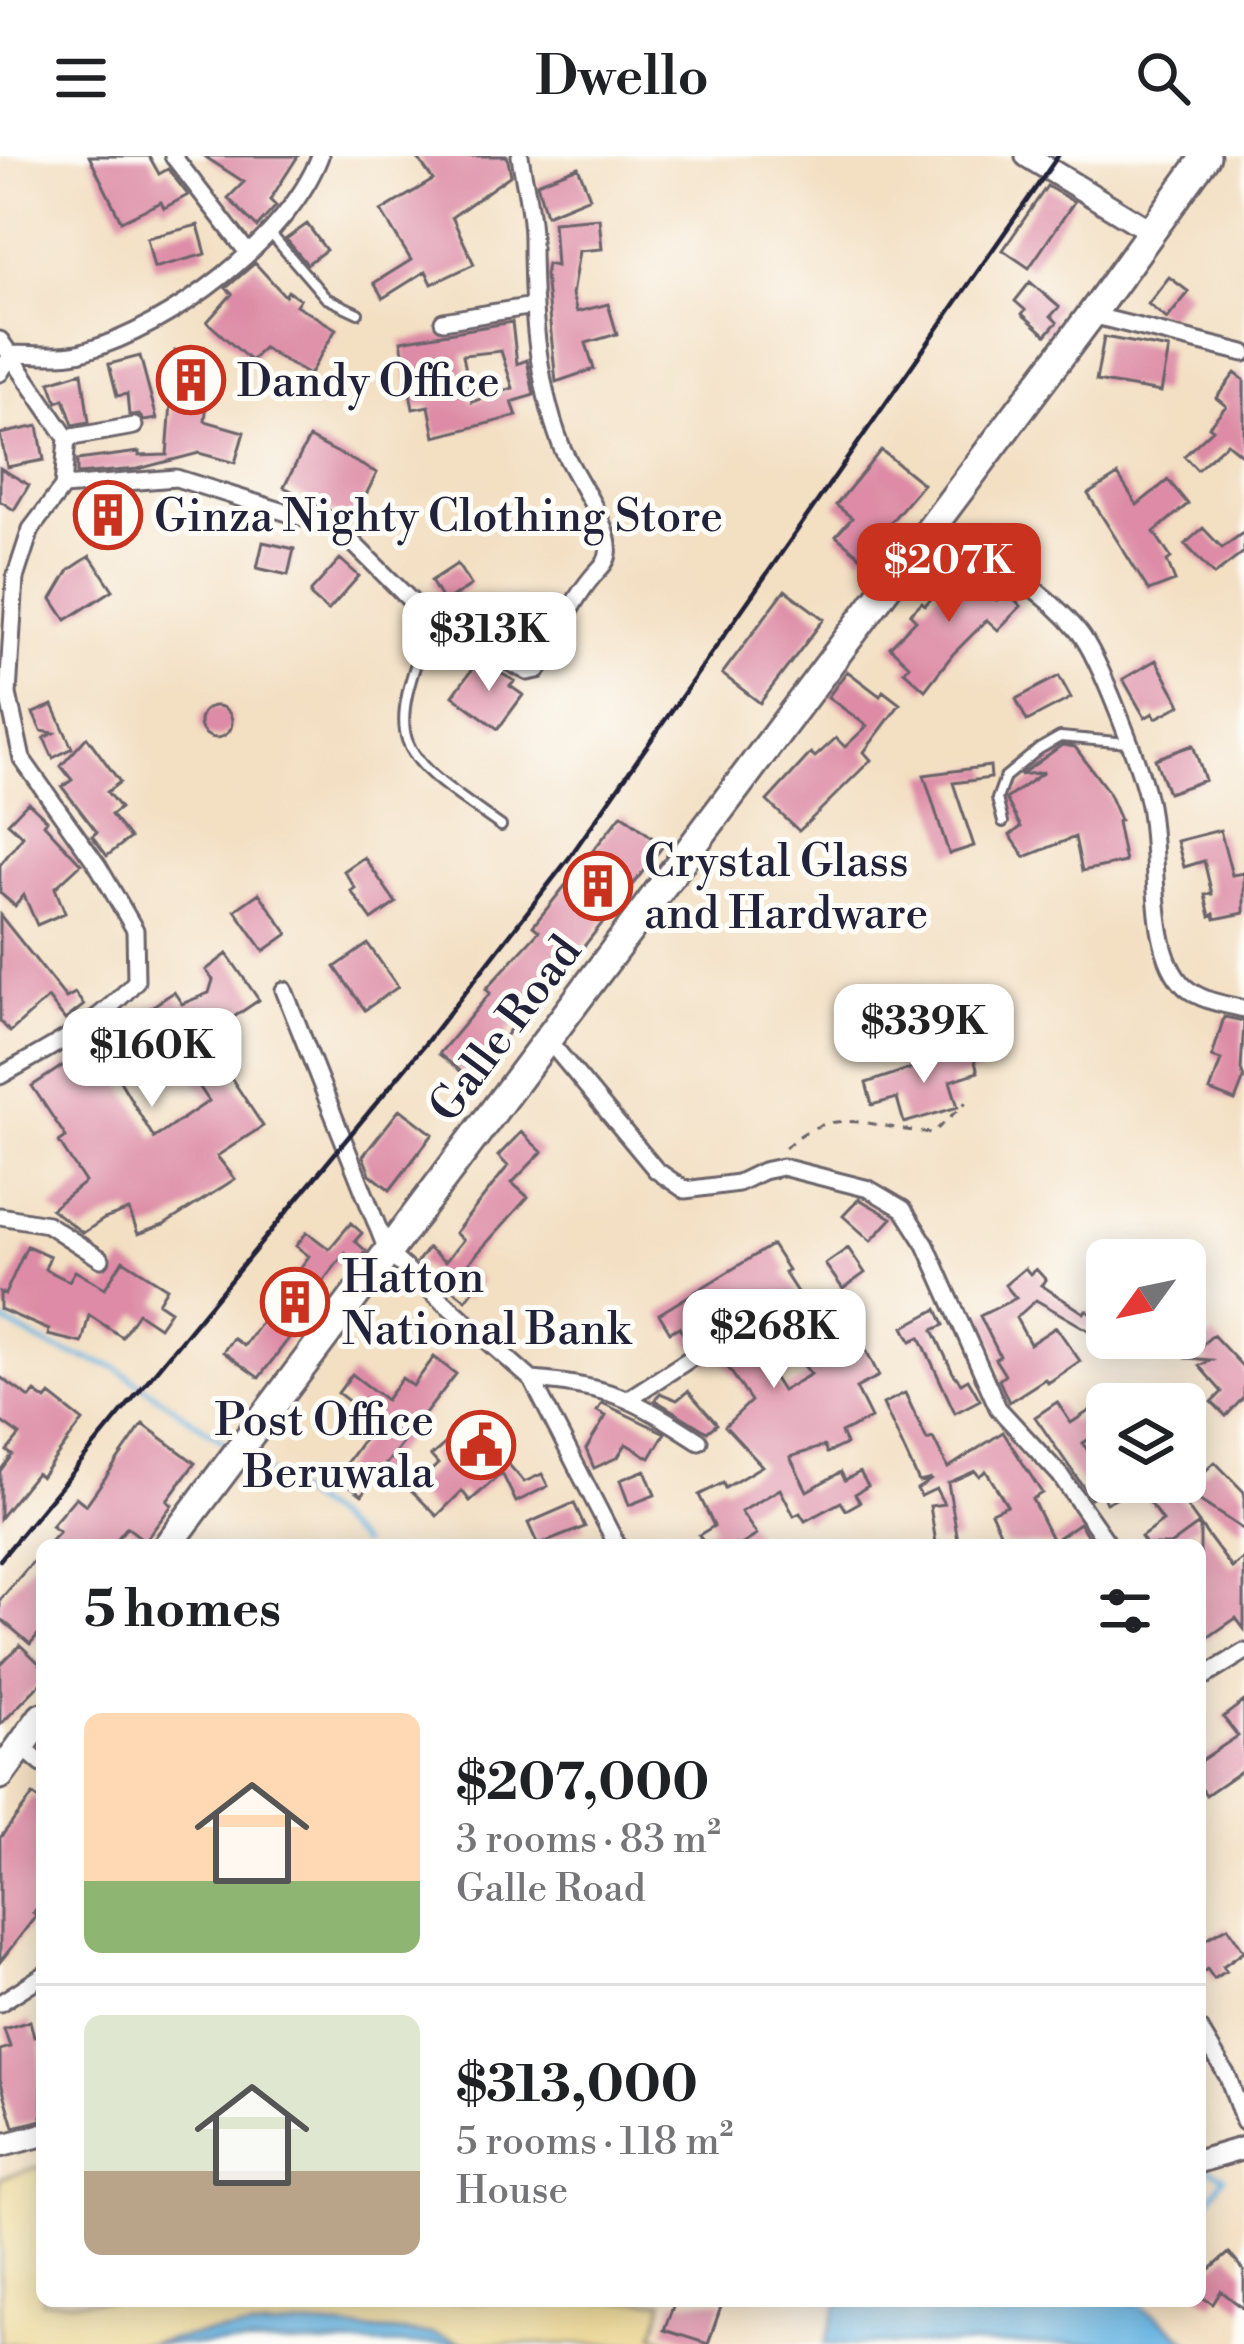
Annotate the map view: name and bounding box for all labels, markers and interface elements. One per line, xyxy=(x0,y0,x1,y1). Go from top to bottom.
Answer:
text: Dwello xyxy=(535,44,709,112)
icon: menu xyxy=(48,45,114,111)
icon: search xyxy=(1130,45,1196,111)
building icon: Dandy Office xyxy=(156,345,226,415)
place label: Dandy Office xyxy=(237,354,500,411)
building icon: Ginza Nighty Clothing Store xyxy=(73,480,143,550)
place label: Ginza Nighty Clothing Store xyxy=(154,489,723,546)
pin: $207K xyxy=(865,523,1033,625)
text: $207K xyxy=(884,537,1014,586)
pin: $313K xyxy=(405,592,573,694)
text: $313K xyxy=(429,606,549,655)
place label: Crystal Glass and Hardware xyxy=(644,834,928,943)
building icon: Crystal Glass and Hardware xyxy=(563,851,633,921)
street label: Galle Road xyxy=(417,925,595,1134)
pin: $339K xyxy=(840,984,1008,1086)
text: $339K xyxy=(861,998,987,1047)
pin: $160K xyxy=(68,1008,236,1110)
text: $160K xyxy=(89,1022,215,1071)
north arrow xyxy=(1086,1239,1206,1359)
map controls xyxy=(1086,1239,1206,1503)
place label: Hatton National Bank xyxy=(342,1250,633,1359)
building icon: Hatton National Bank xyxy=(260,1267,330,1337)
pin: $268K xyxy=(690,1289,858,1391)
text: $268K xyxy=(710,1303,838,1352)
button: layers xyxy=(1086,1383,1206,1503)
place label: Post Office Beruwala xyxy=(215,1393,434,1502)
public building icon: Post Office Beruwala xyxy=(446,1410,516,1480)
icon: filters xyxy=(1092,1578,1158,1644)
text: 5 homes xyxy=(84,1579,281,1643)
text: $207,000 xyxy=(456,1752,709,1816)
icon: home xyxy=(180,1761,324,1905)
text: 3 rooms · 83 m² xyxy=(456,1816,721,1865)
text: Galle Road xyxy=(456,1865,646,1914)
text: $313,000 xyxy=(456,2054,698,2118)
icon: home xyxy=(180,2063,324,2207)
text: 5 rooms · 118 m² xyxy=(456,2118,733,2167)
text: House xyxy=(456,2167,568,2216)

